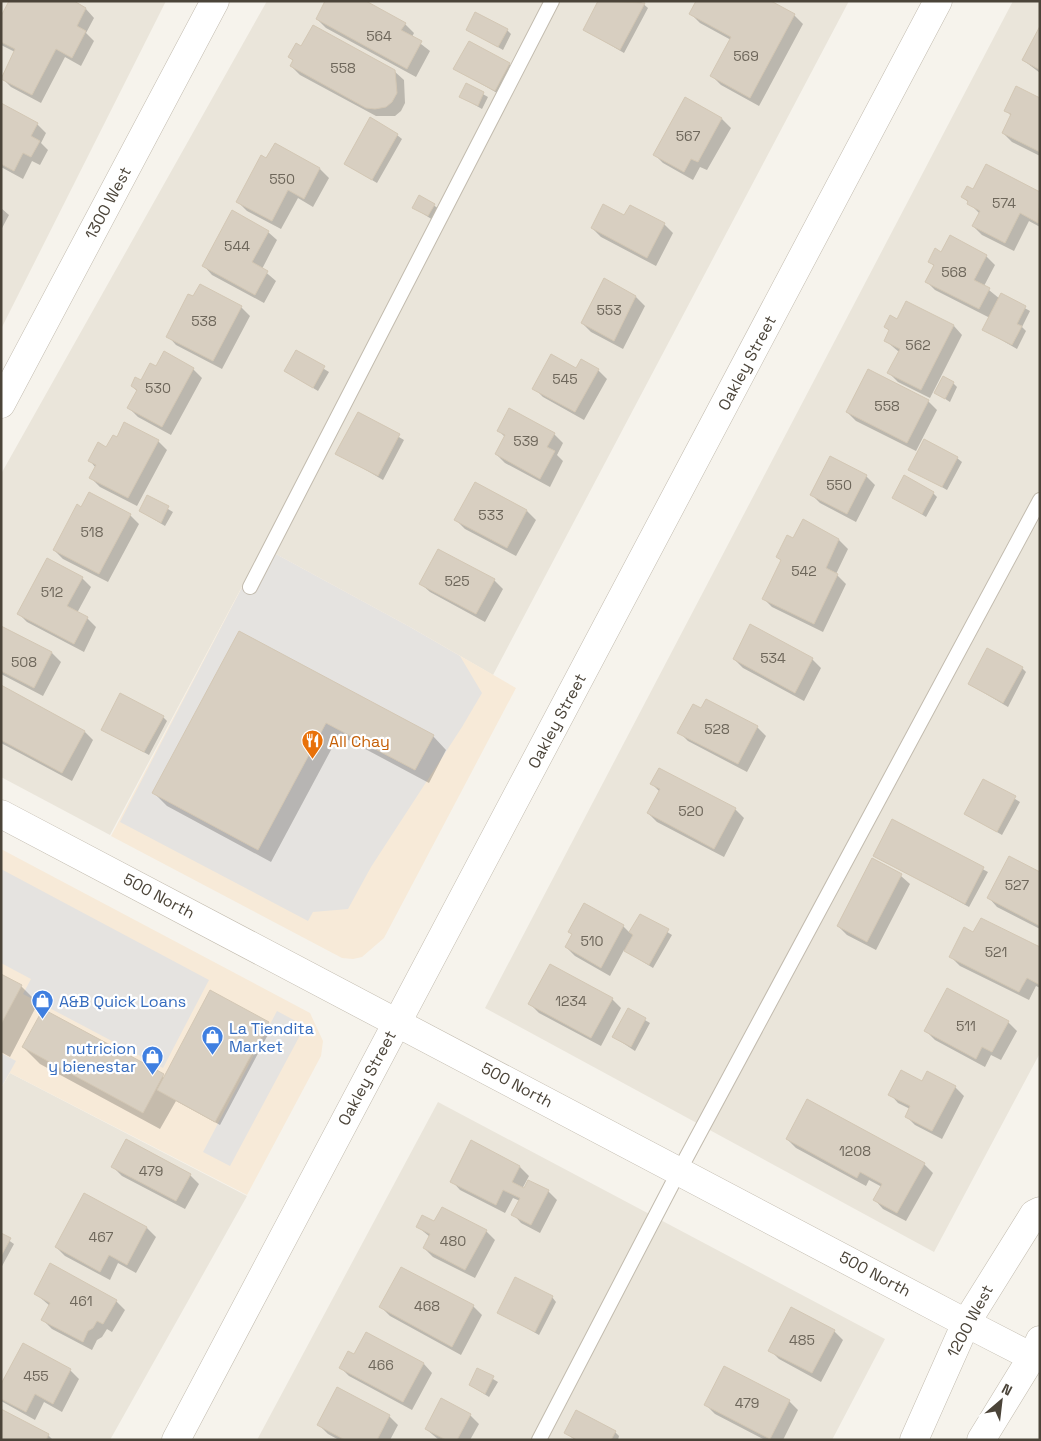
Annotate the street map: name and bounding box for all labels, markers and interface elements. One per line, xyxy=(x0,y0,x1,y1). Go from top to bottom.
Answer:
house number: 564 xyxy=(366,27,392,45)
house number: 569 xyxy=(733,47,759,65)
house number: 558 xyxy=(330,59,356,77)
house number: 567 xyxy=(676,127,700,145)
street label: 1300 West xyxy=(80,163,136,243)
house number: 550 xyxy=(269,170,295,188)
house number: 574 xyxy=(992,194,1016,212)
house number: 544 xyxy=(224,237,250,255)
house number: 568 xyxy=(941,263,967,281)
house number: 553 xyxy=(596,301,622,319)
house number: 538 xyxy=(191,312,217,330)
street label: Oakley Street xyxy=(713,312,781,414)
house number: 562 xyxy=(905,336,931,354)
house number: 545 xyxy=(552,370,578,388)
house number: 530 xyxy=(145,379,171,397)
house number: 558 xyxy=(874,397,900,415)
house number: 539 xyxy=(513,432,539,450)
house number: 550 xyxy=(826,476,852,494)
house number: 533 xyxy=(478,506,504,524)
house number: 518 xyxy=(81,523,104,541)
house number: 542 xyxy=(791,562,817,580)
house number: 525 xyxy=(444,572,470,590)
house number: 512 xyxy=(41,583,63,601)
house number: 534 xyxy=(760,649,786,667)
house number: 508 xyxy=(11,653,37,671)
street label: Oakley Street xyxy=(523,670,591,772)
house number: 528 xyxy=(704,720,730,738)
restaurant icon: All Chay xyxy=(301,729,325,760)
place label: All Chay xyxy=(329,731,390,752)
house number: 520 xyxy=(678,802,704,820)
street label: 500 North xyxy=(120,868,198,924)
house number: 527 xyxy=(1005,876,1029,894)
house number: 510 xyxy=(580,932,604,950)
house number: 521 xyxy=(985,943,1007,961)
shop icon: A&B Quick Loans xyxy=(31,989,55,1020)
place label: A&B Quick Loans xyxy=(59,991,186,1012)
house number: 1234 xyxy=(555,992,587,1010)
house number: 511 xyxy=(956,1017,976,1035)
place label: La Tiendita Market xyxy=(229,1018,314,1057)
shop icon: La Tiendita Market xyxy=(201,1025,225,1056)
street label: Oakley Street xyxy=(333,1027,401,1129)
place label: nutricion y bienestar xyxy=(48,1038,136,1077)
shop icon: nutricion y bienestar xyxy=(140,1045,164,1076)
street label: 500 North xyxy=(478,1057,556,1113)
house number: 1208 xyxy=(839,1142,871,1160)
house number: 479 xyxy=(139,1162,163,1180)
house number: 467 xyxy=(88,1228,114,1246)
house number: 480 xyxy=(440,1232,466,1250)
street label: 500 North xyxy=(836,1246,914,1302)
street label: 1200 West xyxy=(942,1281,998,1361)
house number: 461 xyxy=(69,1292,93,1310)
house number: 468 xyxy=(414,1297,440,1315)
house number: 485 xyxy=(789,1331,815,1349)
house number: 466 xyxy=(368,1356,394,1374)
house number: 455 xyxy=(23,1367,49,1385)
north arrow xyxy=(976,1376,1026,1426)
text: N xyxy=(999,1379,1015,1400)
house number: 479 xyxy=(735,1394,759,1412)

